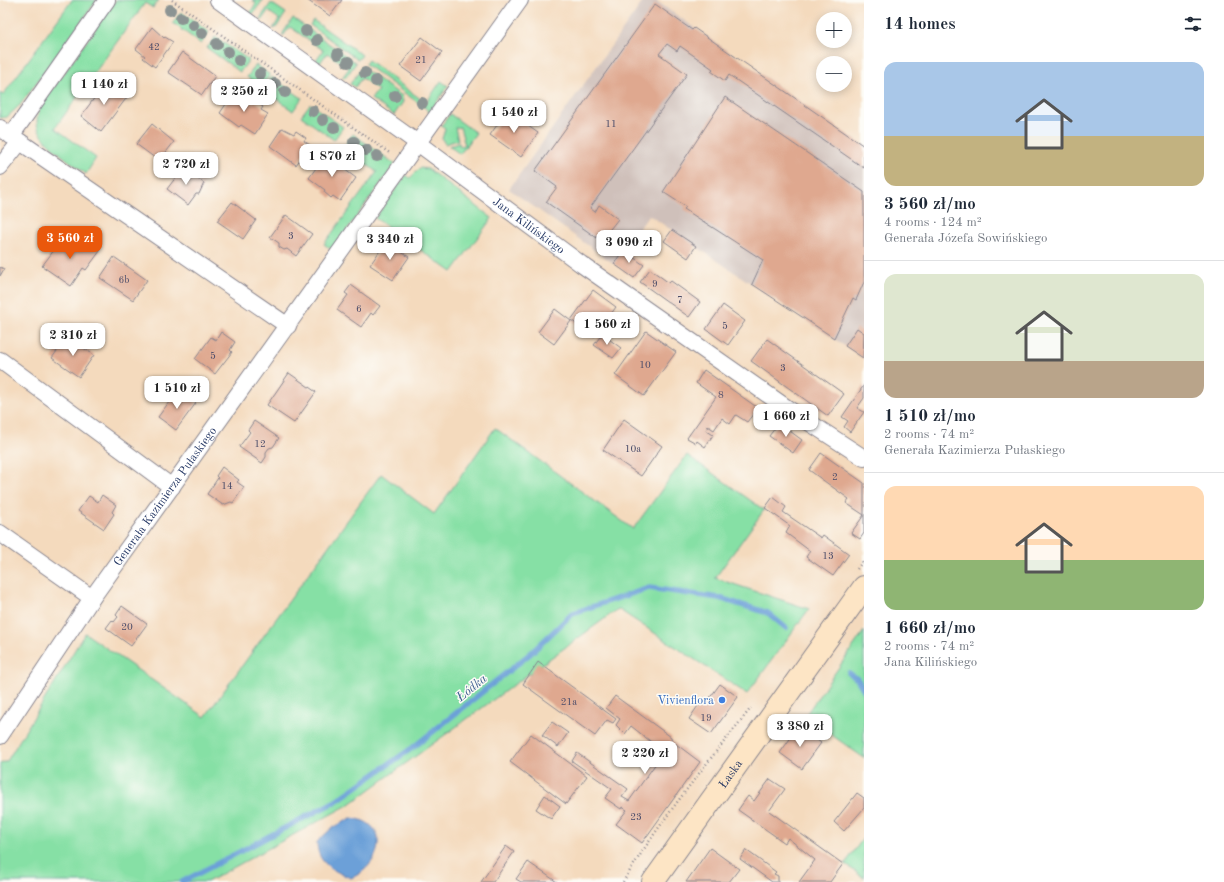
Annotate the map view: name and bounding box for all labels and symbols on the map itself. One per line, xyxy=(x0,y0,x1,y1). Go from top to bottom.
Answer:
house number: 42 xyxy=(148,42,160,52)
house number: 21 xyxy=(415,55,427,65)
pin: 1 140 zł xyxy=(63,72,145,106)
pin: 2 250 zł xyxy=(203,79,285,113)
pin: 1 540 zł xyxy=(473,100,555,134)
house number: 11 xyxy=(605,119,617,129)
pin: 1 870 zł xyxy=(291,144,373,178)
pin: 2 720 zł xyxy=(145,152,227,186)
street label: Jana Kilińskiego xyxy=(490,196,567,257)
pin: 3 560 zł xyxy=(29,226,111,260)
pin: 3 340 zł xyxy=(349,227,431,261)
pin: 3 090 zł xyxy=(588,230,670,264)
house number: 3 xyxy=(288,231,294,241)
house number: 6b xyxy=(119,275,129,285)
house number: 9 xyxy=(652,279,658,289)
house number: 7 xyxy=(677,295,683,305)
house number: 6 xyxy=(356,304,362,314)
pin: 1 560 zł xyxy=(566,312,648,346)
house number: 5 xyxy=(722,321,728,331)
pin: 2 310 zł xyxy=(32,323,114,357)
house number: 5 xyxy=(210,351,216,361)
house number: 10 xyxy=(639,360,651,370)
house number: 3 xyxy=(780,363,786,373)
pin: 1 510 zł xyxy=(136,376,218,410)
house number: 8 xyxy=(718,390,724,400)
pin: 1 660 zł xyxy=(745,404,827,438)
street label: Generała Kazimierza Pułaskiego xyxy=(112,425,219,568)
house number: 12 xyxy=(254,439,266,449)
house number: 10a xyxy=(625,444,641,454)
house number: 2 xyxy=(832,472,838,482)
house number: 14 xyxy=(221,481,233,491)
house number: 13 xyxy=(822,551,834,561)
house number: 20 xyxy=(121,622,133,632)
water label: Łódka xyxy=(453,672,490,705)
place label: Vivienflora xyxy=(657,695,714,707)
marker: Vivienflora xyxy=(717,695,727,705)
house number: 21a xyxy=(561,697,577,707)
house number: 19 xyxy=(700,713,712,723)
pin: 3 380 zł xyxy=(759,714,841,748)
pin: 2 220 zł xyxy=(604,741,686,775)
street label: Łaska xyxy=(717,758,745,791)
house number: 23 xyxy=(630,812,642,822)

